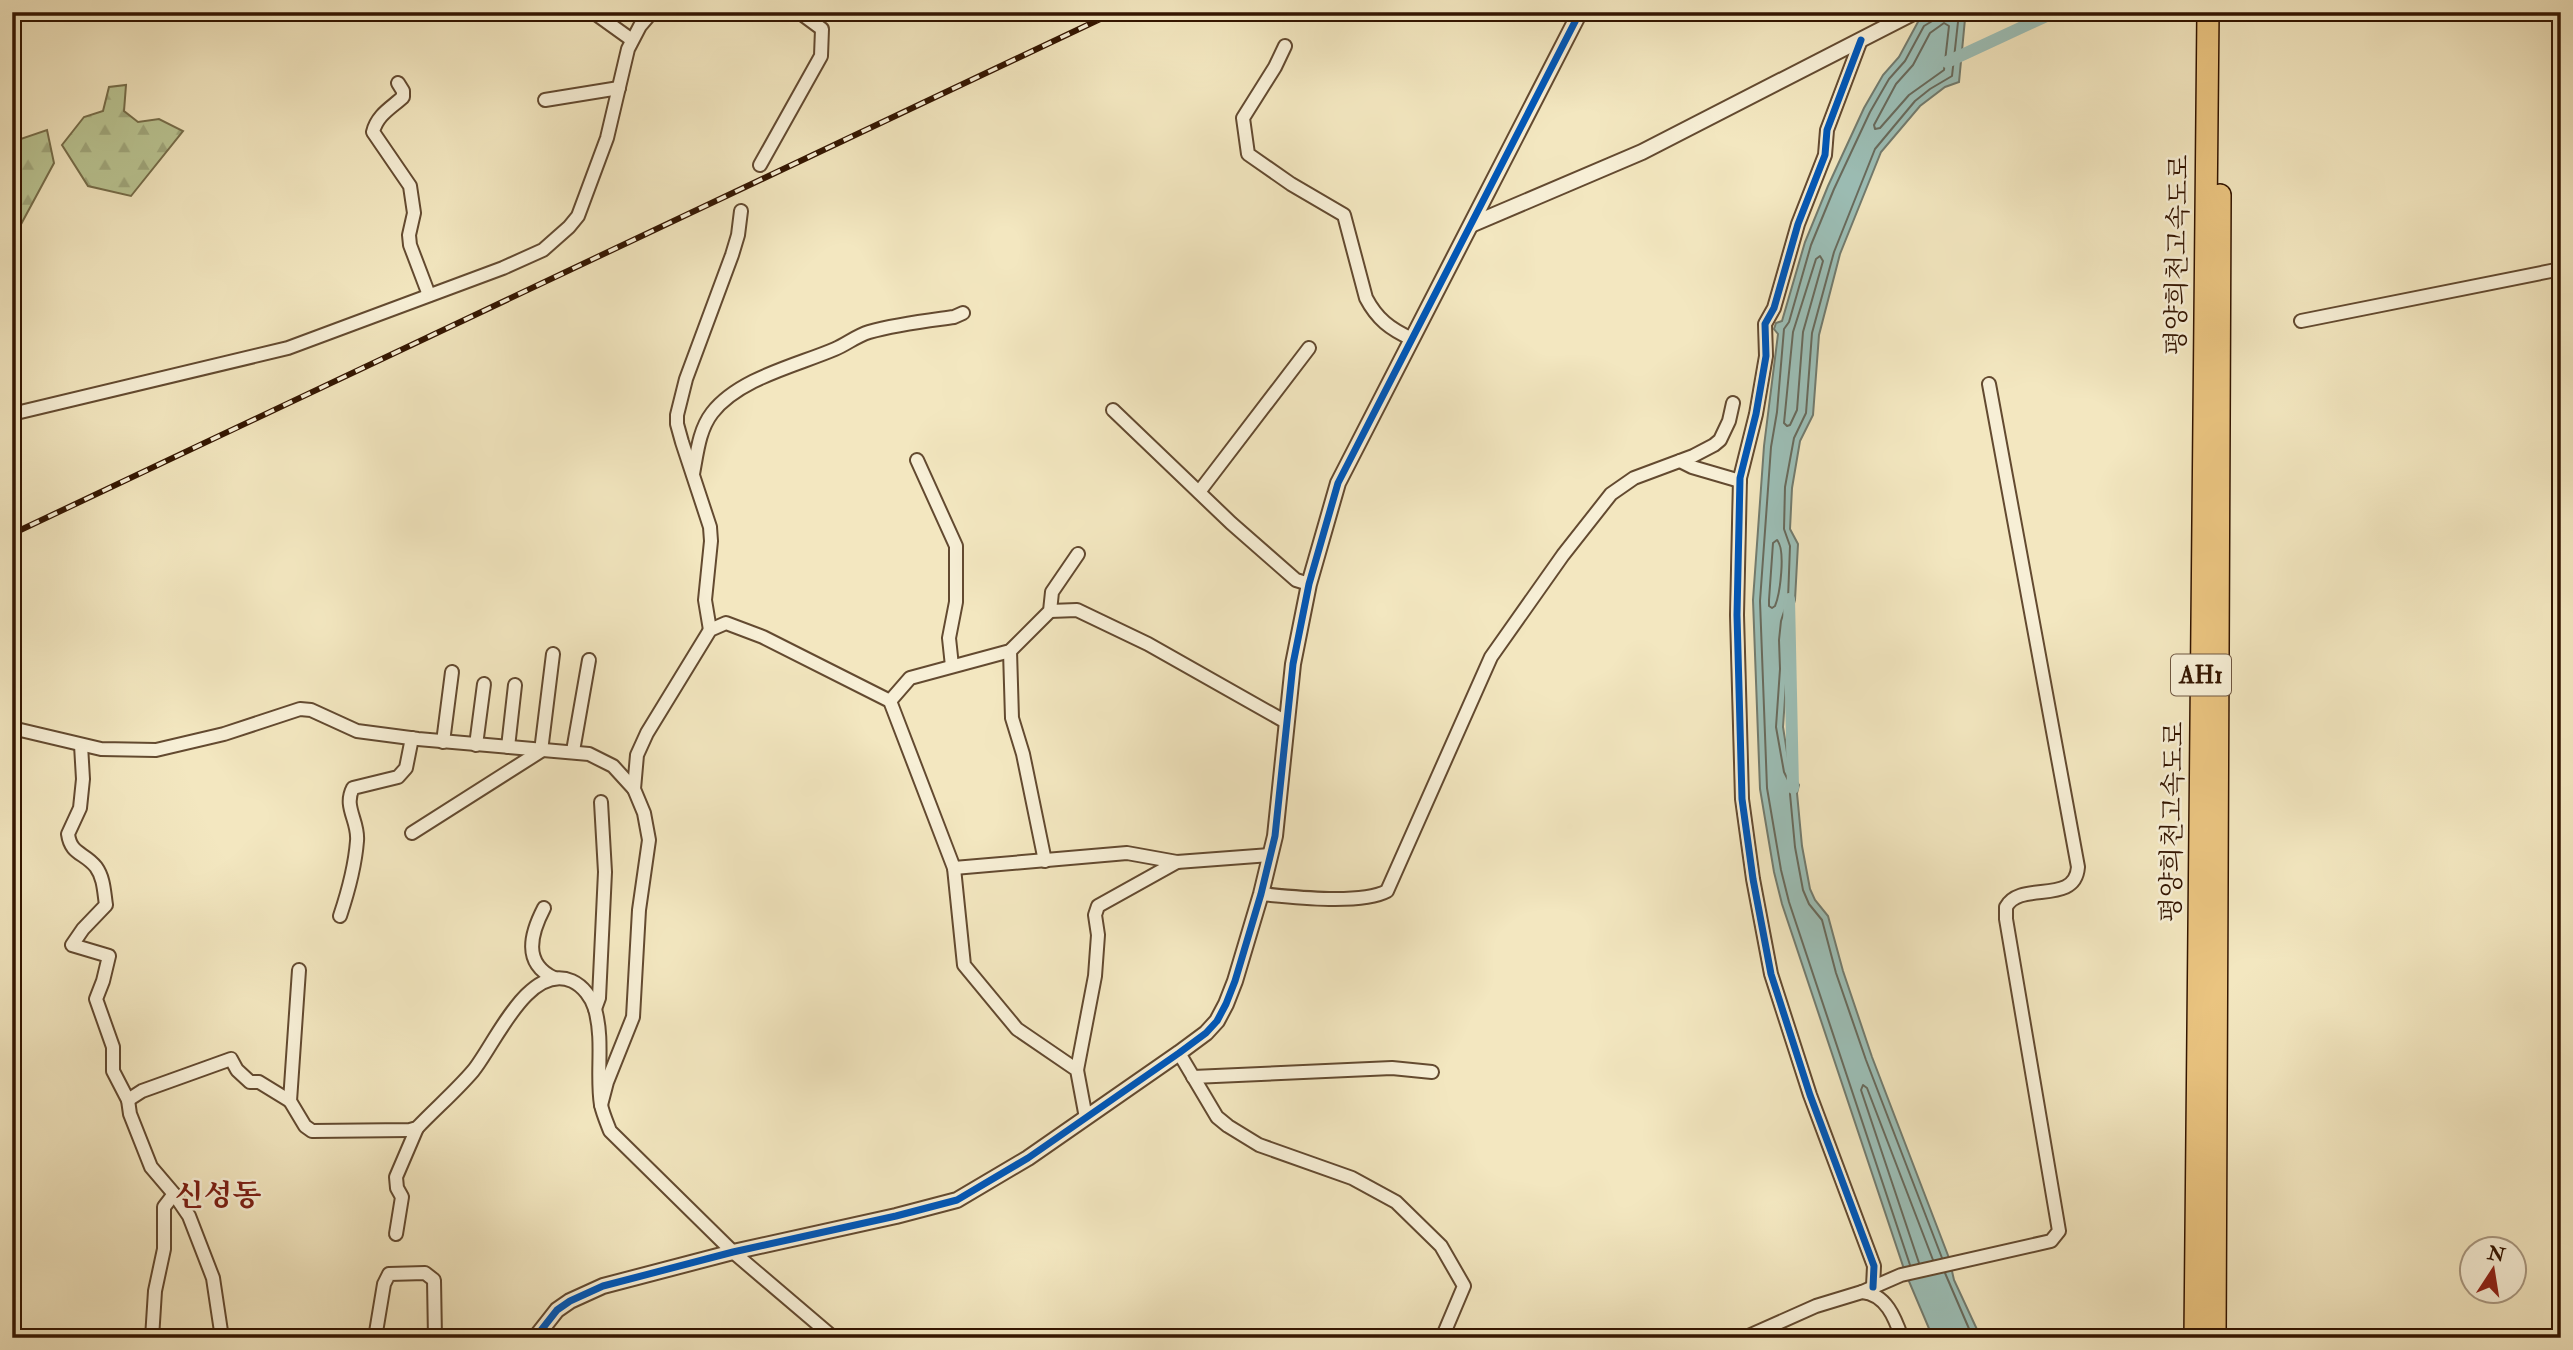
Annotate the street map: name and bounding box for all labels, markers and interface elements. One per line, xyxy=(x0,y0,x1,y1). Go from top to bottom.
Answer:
street label: 평양희천고속도로 xyxy=(2160,154,2196,356)
road number: AH1 xyxy=(2171,654,2231,696)
street label: 평양희천고속도로 xyxy=(2155,721,2191,923)
district label: 신성동 xyxy=(175,1177,261,1214)
north arrow xyxy=(2458,1234,2528,1304)
text: N xyxy=(2485,1241,2508,1268)

